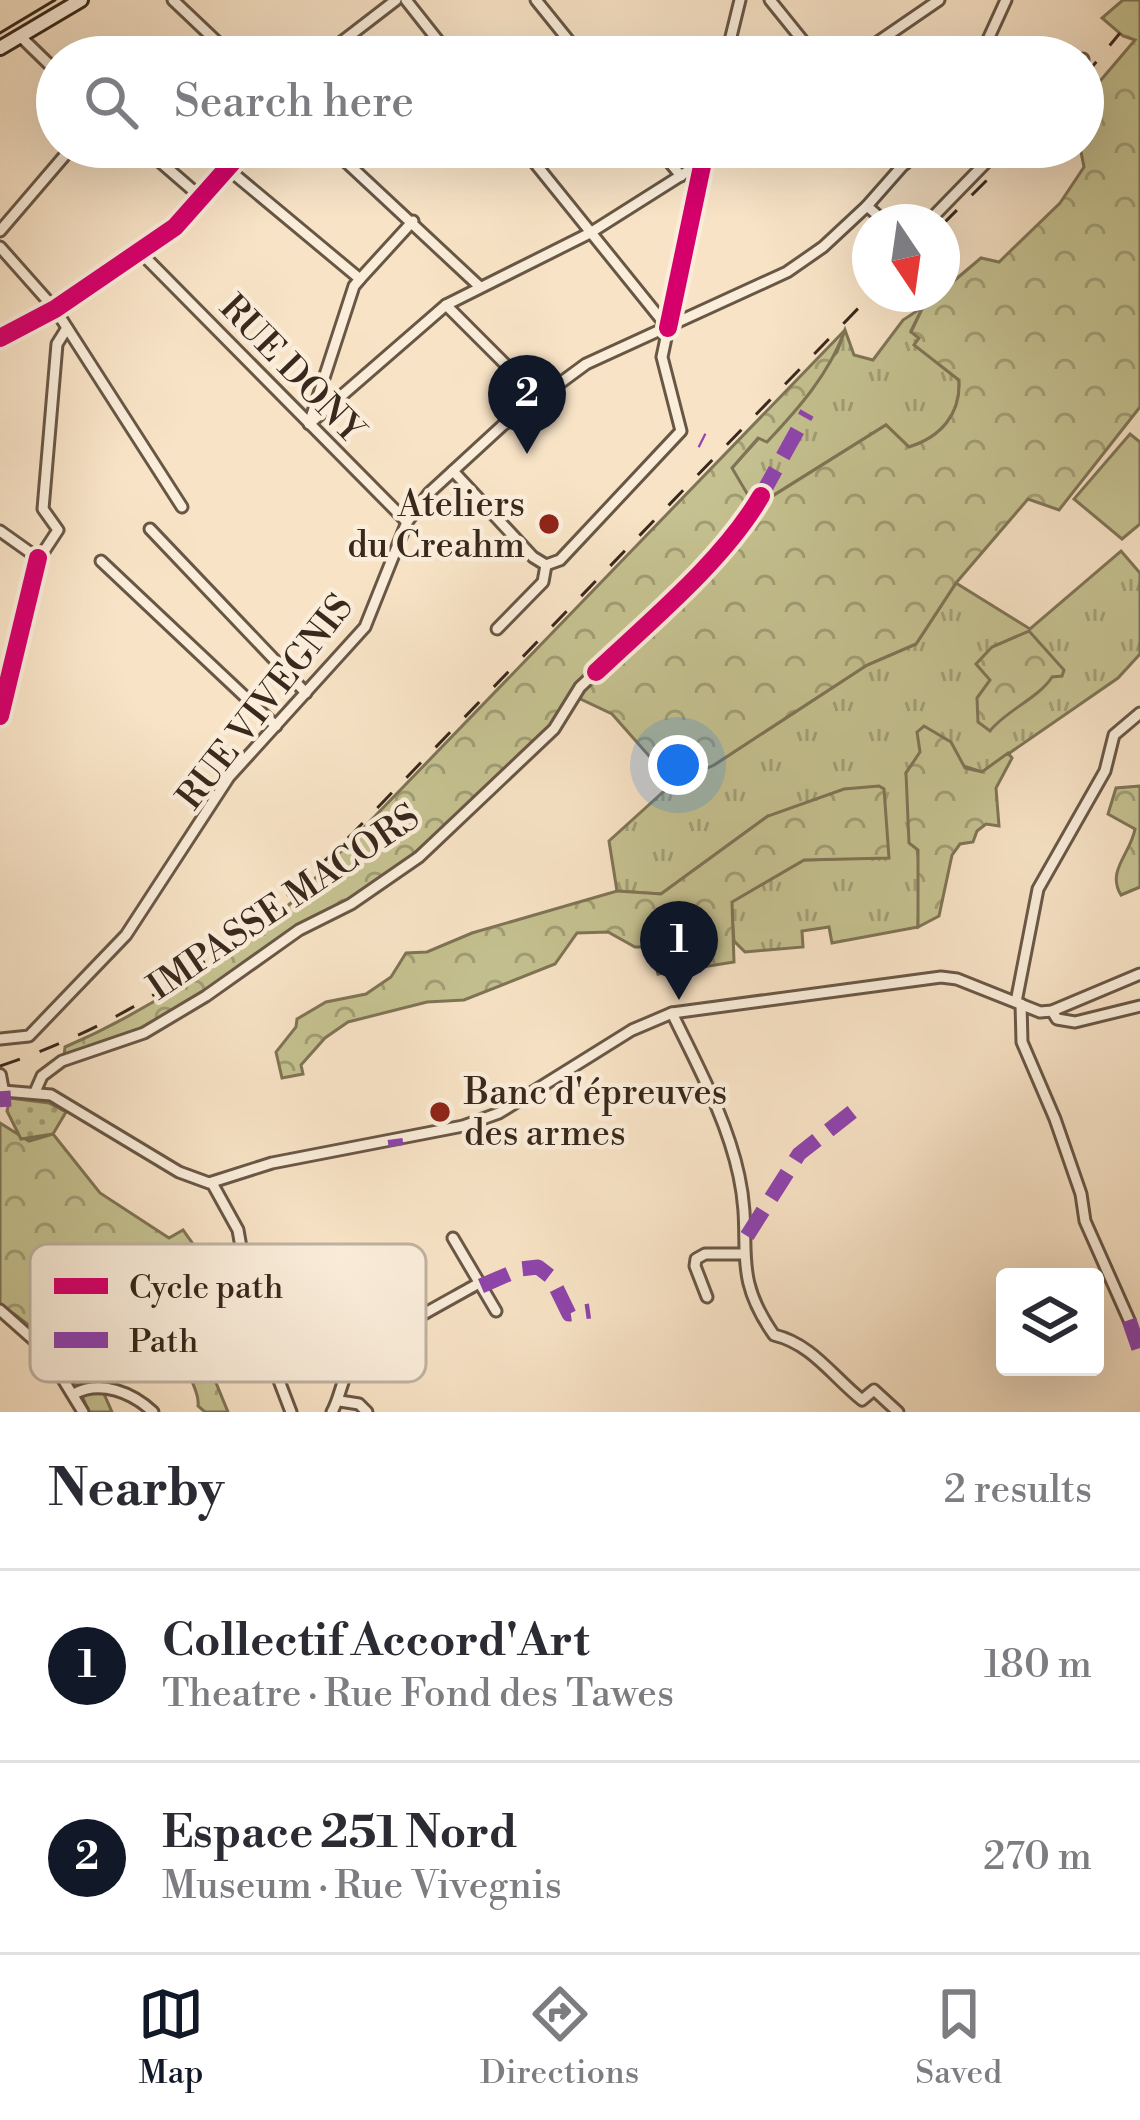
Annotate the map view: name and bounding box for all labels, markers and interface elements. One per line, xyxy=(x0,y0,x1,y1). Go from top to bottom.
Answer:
search box xyxy=(36,36,1104,168)
icon: search xyxy=(78,69,144,135)
text: Search here xyxy=(174,74,414,131)
north arrow xyxy=(852,204,960,312)
street label: RUE DONY xyxy=(209,286,375,455)
pin: 2 xyxy=(488,355,566,454)
place label: Ateliers du Creahm xyxy=(347,483,525,569)
marker: Ateliers du Creahm xyxy=(536,511,562,537)
street label: RUE VIVEGNIS xyxy=(168,586,364,819)
your location xyxy=(648,735,708,795)
street label: IMPASSE MACORS xyxy=(140,795,429,1011)
pin: 1 xyxy=(640,901,718,1000)
place label: Banc d'épreuves des armes xyxy=(463,1071,727,1157)
marker: Banc d'épreuves des armes xyxy=(427,1099,453,1125)
legend xyxy=(30,1244,426,1382)
text: Cycle path xyxy=(129,1268,283,1309)
map controls xyxy=(996,1268,1104,1376)
button: layers xyxy=(996,1268,1104,1376)
text: Path xyxy=(129,1322,198,1363)
text: Nearby xyxy=(48,1458,224,1522)
text: 2 results xyxy=(944,1466,1092,1515)
text: Collectif Accord'Art xyxy=(162,1613,589,1670)
text: 1 xyxy=(78,1641,96,1690)
text: 180 m xyxy=(984,1641,1092,1690)
text: Theatre · Rue Fond des Tawes xyxy=(162,1670,674,1719)
text: Espace 251 Nord xyxy=(162,1805,517,1862)
text: 2 xyxy=(75,1833,99,1882)
text: 270 m xyxy=(983,1833,1092,1882)
text: Museum · Rue Vivegnis xyxy=(162,1862,562,1911)
tab: Map xyxy=(138,1981,204,2094)
tab: Directions xyxy=(480,1981,639,2094)
tab: Saved xyxy=(915,1981,1002,2094)

